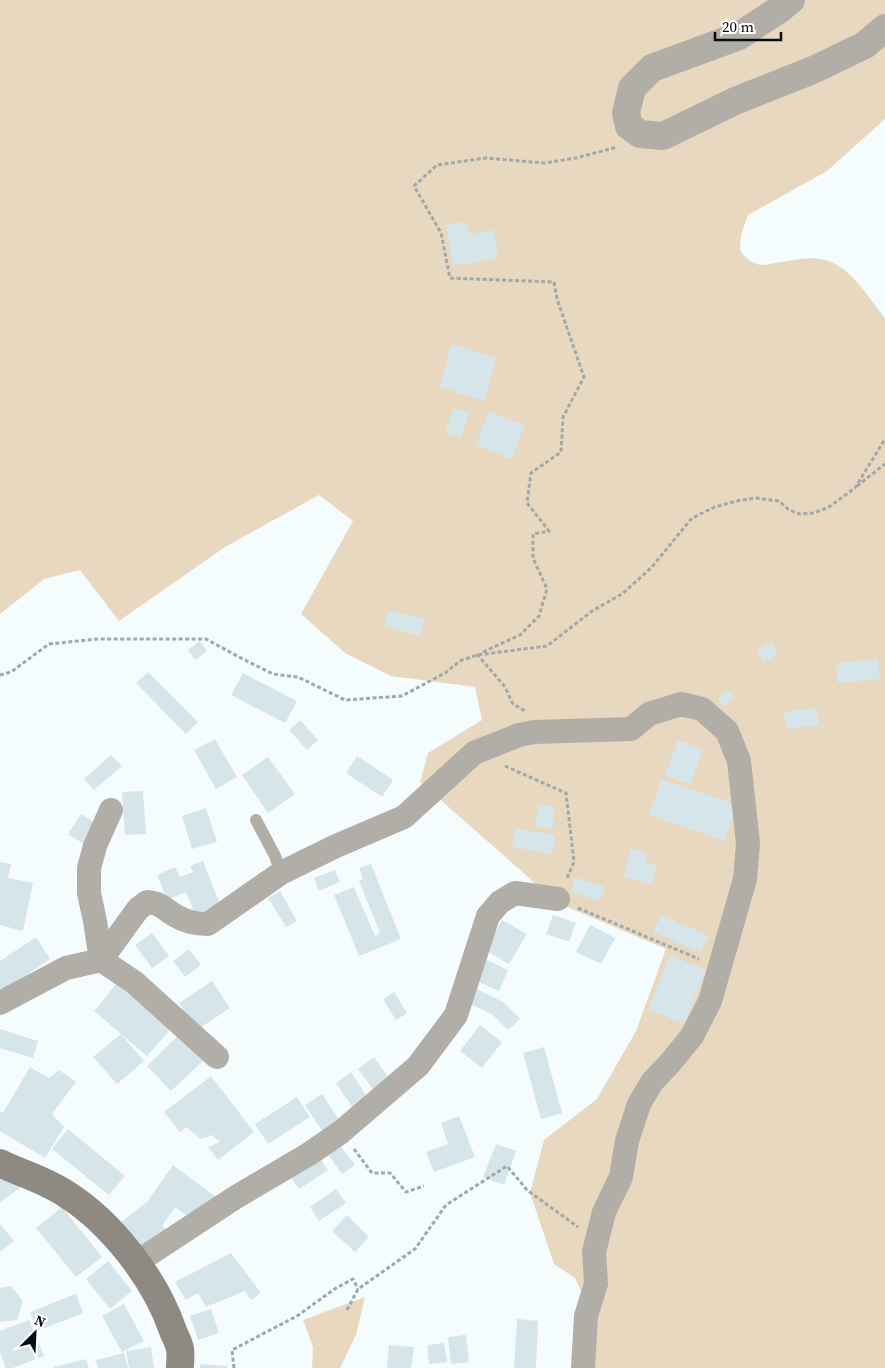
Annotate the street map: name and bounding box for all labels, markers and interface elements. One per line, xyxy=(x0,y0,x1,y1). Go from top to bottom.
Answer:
scale bar xyxy=(715,10,781,42)
text: 20 m xyxy=(722,16,754,37)
north arrow xyxy=(10,1308,60,1358)
text: N xyxy=(32,1310,49,1332)

